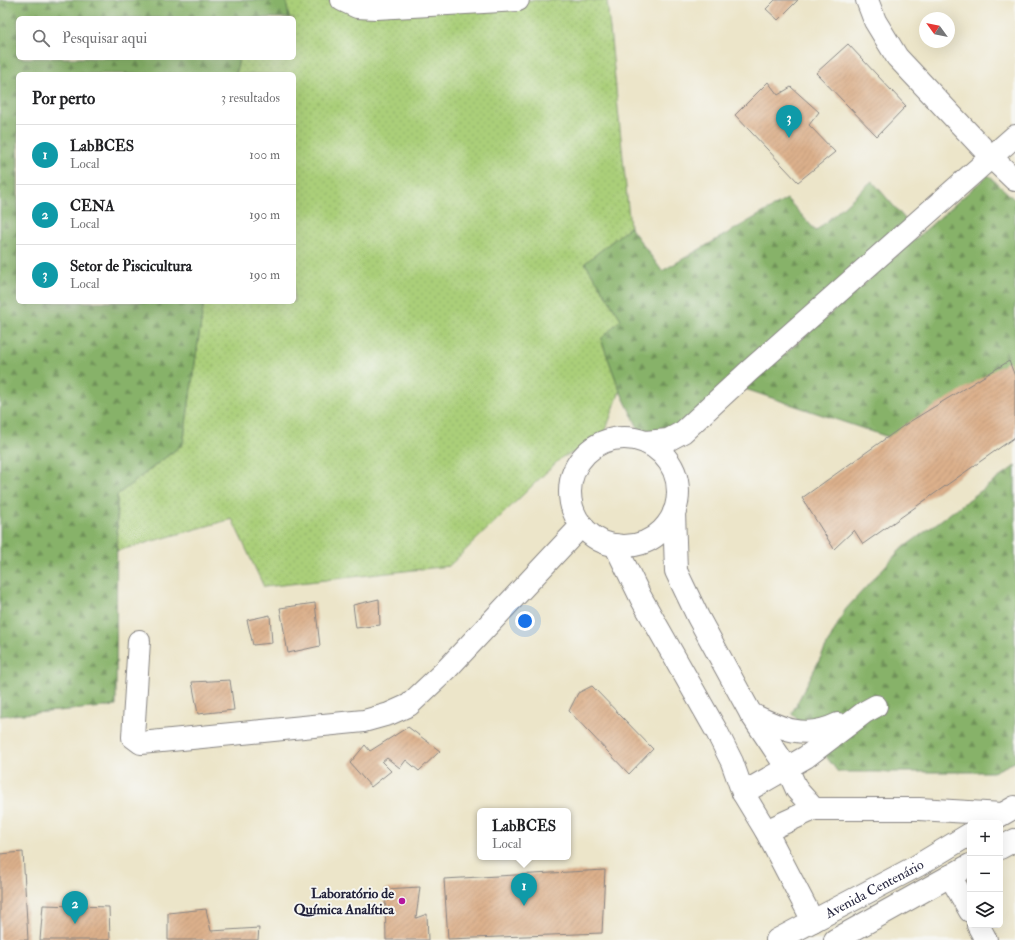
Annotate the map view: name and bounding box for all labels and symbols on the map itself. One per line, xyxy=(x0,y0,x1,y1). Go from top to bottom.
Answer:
north arrow xyxy=(919,12,955,48)
pin: 3 xyxy=(776,105,802,138)
your location xyxy=(515,611,535,631)
street label: Avenida Centenário xyxy=(821,855,927,922)
pin: 1 xyxy=(511,873,537,906)
place label: Laboratório de Química Analítica xyxy=(294,885,395,918)
pin: 2 xyxy=(62,891,88,924)
marker: Laboratório de Química Analítica xyxy=(397,896,407,906)

